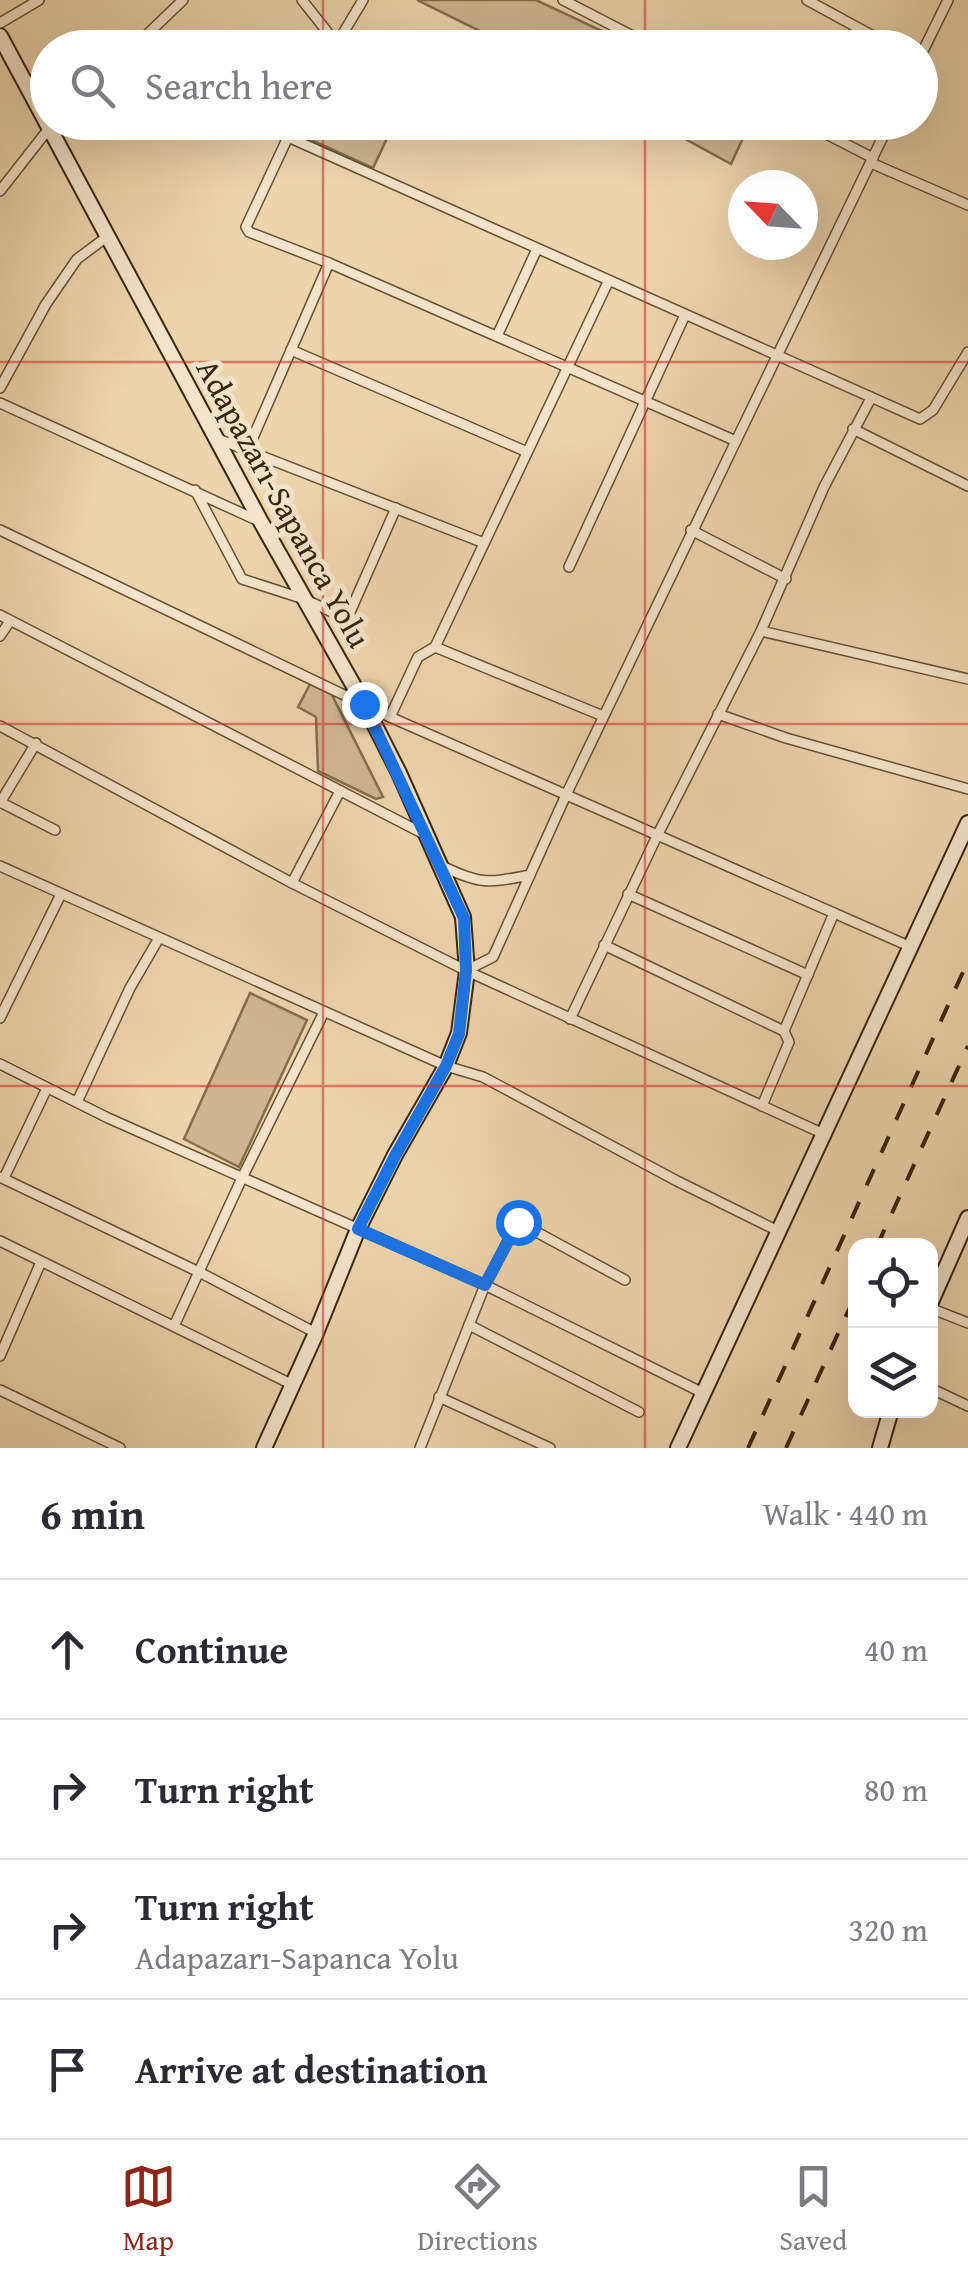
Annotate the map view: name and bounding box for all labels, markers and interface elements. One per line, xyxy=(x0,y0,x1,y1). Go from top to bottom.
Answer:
search box xyxy=(30,30,938,140)
text: Search here xyxy=(145,57,333,113)
icon: search xyxy=(65,58,120,113)
north arrow xyxy=(728,170,818,260)
street label: Adapazarı-Sapanca Yolu xyxy=(185,350,383,657)
route end xyxy=(342,682,388,728)
route start xyxy=(496,1200,542,1246)
map controls xyxy=(848,1238,938,1418)
button: locate xyxy=(848,1238,938,1328)
button: layers xyxy=(848,1328,938,1418)
text: 6 min xyxy=(40,1483,145,1544)
text: Walk · 440 m xyxy=(763,1490,928,1537)
text: Continue xyxy=(135,1621,288,1677)
icon: ahead xyxy=(40,1622,95,1677)
text: 40 m xyxy=(864,1626,928,1673)
text: Turn right xyxy=(135,1761,314,1817)
icon: right xyxy=(40,1762,95,1817)
text: 80 m xyxy=(864,1766,928,1813)
text: Turn right xyxy=(135,1878,314,1934)
icon: right xyxy=(40,1902,95,1957)
text: 320 m xyxy=(849,1906,928,1953)
text: Adapazarı-Sapanca Yolu xyxy=(135,1934,459,1981)
text: Arrive at destination xyxy=(135,2041,488,2097)
icon: arrive xyxy=(40,2042,95,2097)
tab: Map xyxy=(121,2159,176,2260)
tab: Directions xyxy=(417,2159,538,2260)
tab: Saved xyxy=(779,2159,847,2260)

